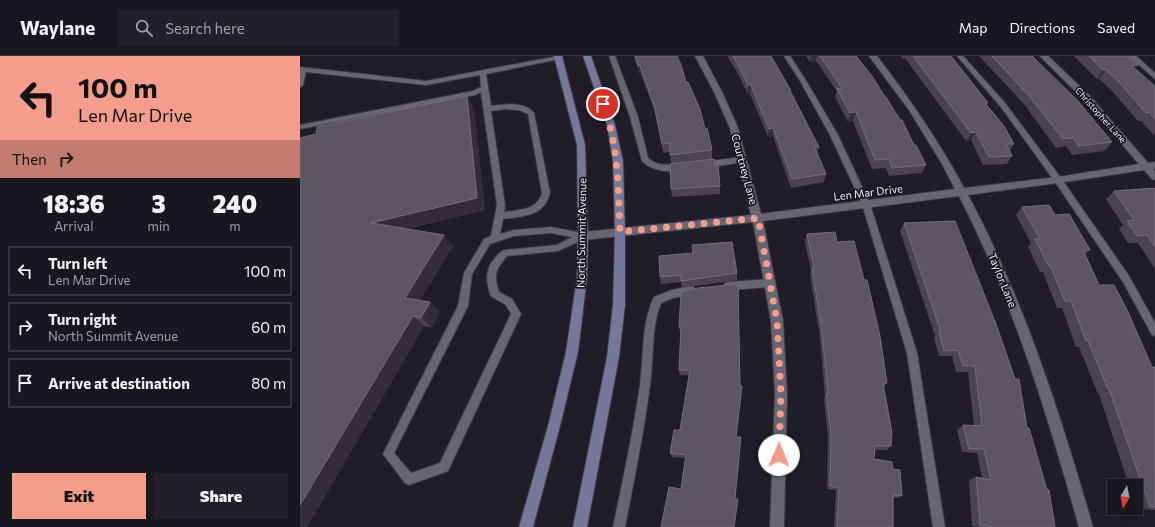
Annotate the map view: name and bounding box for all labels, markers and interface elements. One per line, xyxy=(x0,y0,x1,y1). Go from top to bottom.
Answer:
search box xyxy=(119,10,399,46)
text: Waylane xyxy=(20,16,95,39)
icon: search xyxy=(133,17,155,39)
text: Search here xyxy=(165,19,245,37)
text: Map xyxy=(959,19,988,36)
text: Directions xyxy=(1010,19,1075,36)
text: Saved xyxy=(1097,19,1135,36)
text: 100 m xyxy=(78,70,158,104)
icon: left xyxy=(12,72,64,124)
street label: Christopher Lane xyxy=(1073,85,1129,145)
pin xyxy=(586,87,620,121)
icon: arrive xyxy=(592,93,614,115)
text: Len Mar Drive xyxy=(78,104,192,126)
street label: Courtney Lane xyxy=(729,132,761,206)
icon: right xyxy=(55,148,77,170)
text: Then xyxy=(12,150,47,168)
street label: North Summit Avenue xyxy=(574,178,588,288)
street label: Len Mar Drive xyxy=(833,181,904,203)
text: 18:36 xyxy=(43,189,105,218)
text: 3 xyxy=(152,189,166,218)
text: 240 xyxy=(213,189,257,218)
text: Arrival xyxy=(54,218,93,234)
text: min xyxy=(148,218,170,234)
text: m xyxy=(229,218,241,234)
street label: Taylor Lane xyxy=(986,251,1020,309)
text: Turn left xyxy=(48,254,107,272)
icon: left xyxy=(14,260,36,282)
text: 100 m xyxy=(244,262,286,280)
text: Len Mar Drive xyxy=(48,272,130,288)
text: Turn right xyxy=(48,310,117,328)
icon: right xyxy=(14,316,36,338)
text: 60 m xyxy=(251,318,286,336)
text: North Summit Avenue xyxy=(48,328,178,344)
icon: arrive xyxy=(14,372,36,394)
text: Arrive at destination xyxy=(48,374,190,392)
text: 80 m xyxy=(251,374,286,392)
position arrow xyxy=(758,434,800,476)
button: Exit xyxy=(12,473,146,519)
button: Share xyxy=(154,473,288,519)
north arrow xyxy=(1107,479,1143,515)
map controls xyxy=(1107,479,1143,515)

